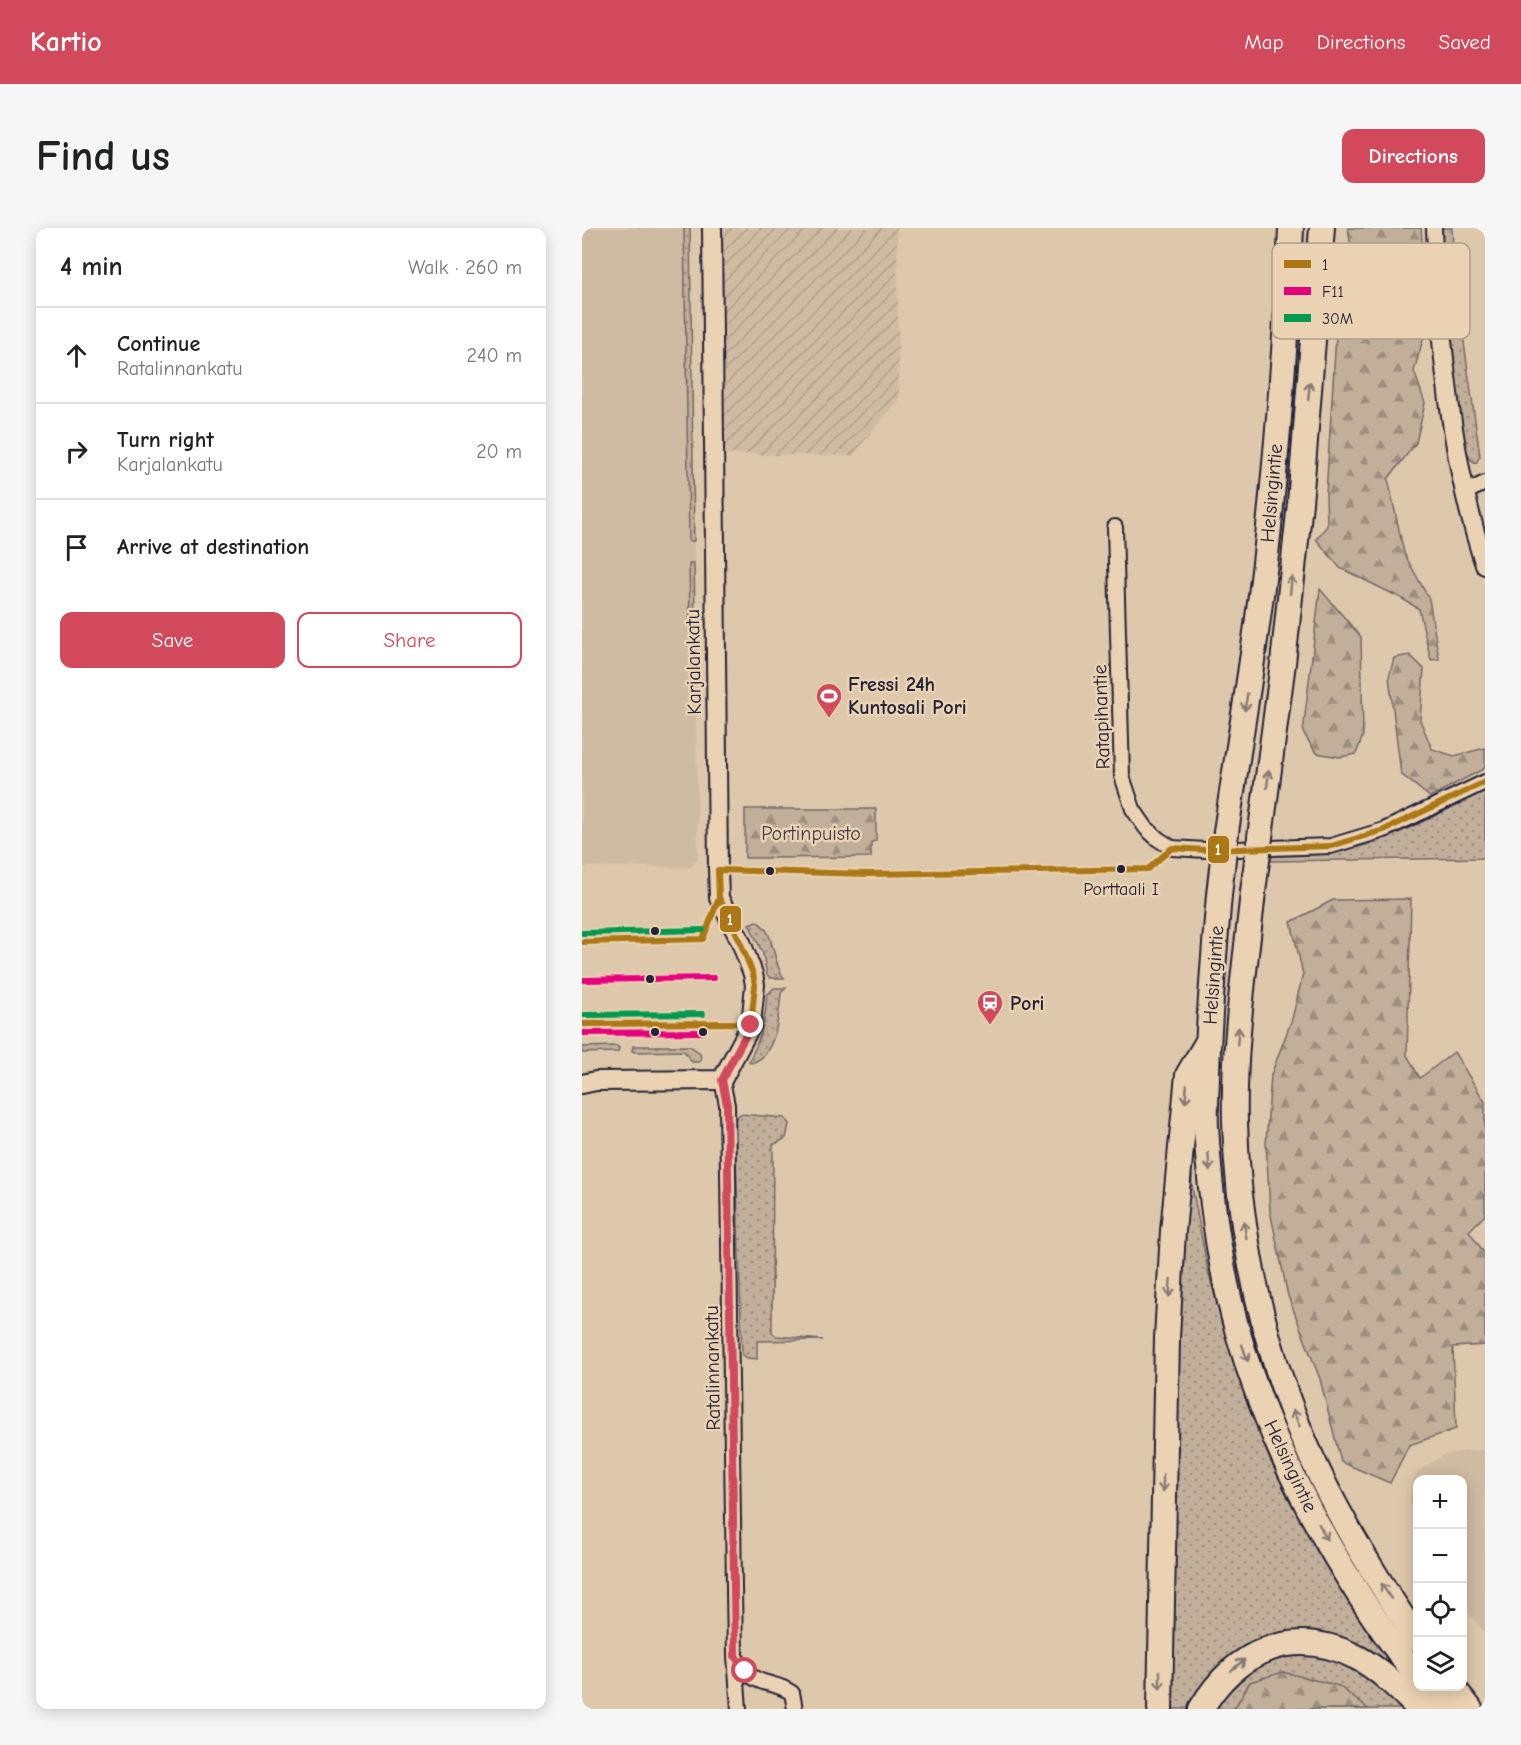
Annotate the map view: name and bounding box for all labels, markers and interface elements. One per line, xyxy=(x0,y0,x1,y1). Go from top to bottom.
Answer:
text: Kartio xyxy=(30,26,102,58)
text: Map xyxy=(1244,30,1284,54)
text: Directions xyxy=(1317,30,1406,54)
text: Saved xyxy=(1439,30,1491,54)
button: Directions xyxy=(1342,129,1485,183)
text: Find us xyxy=(36,132,170,181)
legend xyxy=(1272,243,1470,339)
text: 4 min xyxy=(60,252,123,282)
text: Walk · 260 m xyxy=(408,256,522,279)
text: 1 xyxy=(1322,256,1328,274)
text: F11 xyxy=(1322,283,1344,301)
text: 30M xyxy=(1322,310,1353,328)
text: Continue xyxy=(117,331,200,357)
icon: ahead xyxy=(60,339,93,372)
text: 240 m xyxy=(467,344,522,367)
text: Ratalinnankatu xyxy=(117,357,242,380)
one-way arrow xyxy=(1304,382,1315,402)
text: Turn right xyxy=(117,427,214,453)
icon: right xyxy=(60,435,93,468)
text: 20 m xyxy=(476,440,522,463)
street label: Helsingintie xyxy=(1256,443,1287,543)
text: Karjalankatu xyxy=(117,453,223,476)
icon: arrive xyxy=(60,531,93,564)
text: Arrive at destination xyxy=(117,534,309,560)
one-way arrow xyxy=(1286,576,1297,596)
street label: Karjalankatu xyxy=(681,609,706,715)
button: Save xyxy=(60,612,285,668)
button: Share xyxy=(297,612,522,668)
street label: Ratapihantie xyxy=(1088,664,1115,770)
place label: Fressi 24h Kuntosali Pori xyxy=(848,673,967,719)
sports icon: Fressi 24h Kuntosali Pori xyxy=(814,681,844,719)
one-way arrow xyxy=(1240,691,1251,711)
one-way arrow xyxy=(1262,769,1273,789)
park label: Portinpuisto xyxy=(761,822,861,845)
line badge: 1 xyxy=(1207,835,1230,864)
text: 1 xyxy=(1215,841,1221,859)
marker: Porttaali I xyxy=(1115,863,1127,875)
unlabelled marker xyxy=(764,865,776,877)
place label: Porttaali I xyxy=(1083,879,1159,900)
line badge: 1 xyxy=(719,905,742,933)
text: 1 xyxy=(727,911,733,929)
unlabelled marker xyxy=(649,925,661,937)
street label: Helsingintie xyxy=(1199,925,1228,1025)
unlabelled marker xyxy=(644,973,656,985)
station icon: Pori xyxy=(975,988,1005,1026)
place label: Pori xyxy=(1010,992,1044,1015)
route end xyxy=(737,1011,763,1037)
unlabelled marker xyxy=(649,1026,661,1038)
unlabelled marker xyxy=(697,1026,709,1038)
one-way arrow xyxy=(1233,1027,1244,1047)
one-way arrow xyxy=(1180,1083,1191,1103)
one-way arrow xyxy=(1204,1152,1215,1172)
one-way arrow xyxy=(1239,1221,1250,1241)
one-way arrow xyxy=(1164,1278,1175,1298)
street label: Ratalinnankatu xyxy=(700,1305,725,1431)
one-way arrow xyxy=(1240,1344,1251,1363)
one-way arrow xyxy=(1290,1410,1301,1428)
street label: Helsingintie xyxy=(1259,1416,1322,1516)
one-way arrow xyxy=(1158,1472,1169,1492)
map controls xyxy=(1413,1475,1467,1691)
button: + xyxy=(1413,1475,1467,1529)
one-way arrow xyxy=(1317,1523,1329,1540)
button: − xyxy=(1413,1529,1467,1583)
one-way arrow xyxy=(1379,1583,1391,1600)
button: locate xyxy=(1413,1583,1467,1637)
button: layers xyxy=(1413,1637,1467,1691)
route start xyxy=(731,1657,757,1683)
one-way arrow xyxy=(1230,1658,1246,1671)
one-way arrow xyxy=(1154,1670,1166,1690)

